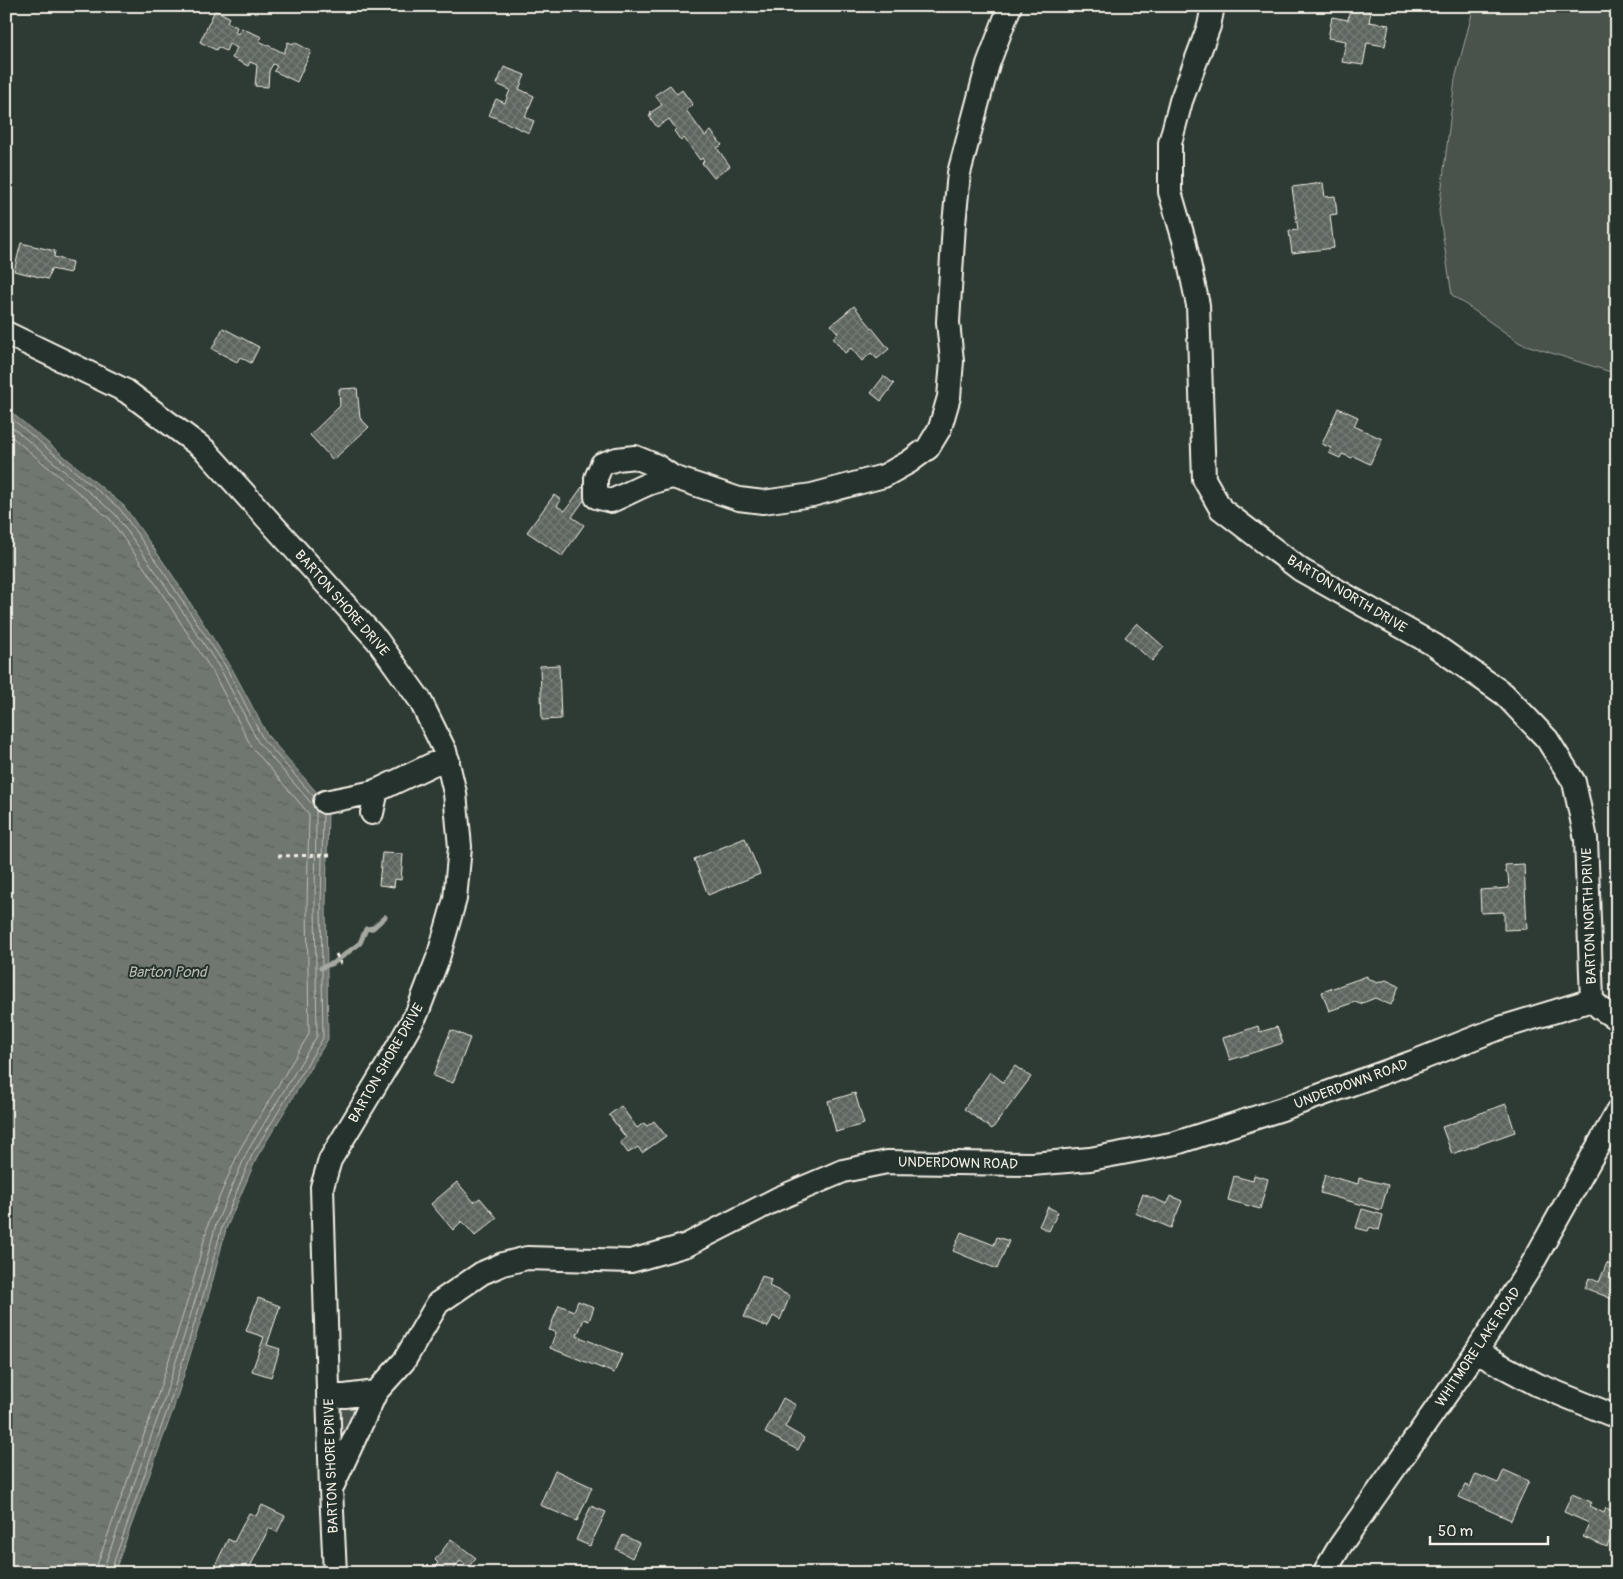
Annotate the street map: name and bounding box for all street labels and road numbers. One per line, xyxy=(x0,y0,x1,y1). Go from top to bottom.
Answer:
street label: BARTON SHORE DRIVE xyxy=(291,546,393,660)
street label: BARTON NORTH DRIVE xyxy=(1284,551,1410,637)
street label: BARTON NORTH DRIVE xyxy=(1578,847,1600,985)
street label: BARTON SHORE DRIVE xyxy=(345,1000,427,1126)
street label: UNDERDOWN ROAD xyxy=(1292,1055,1410,1112)
street label: UNDERDOWN ROAD xyxy=(898,1153,1018,1173)
street label: WHITMORE LAKE ROAD xyxy=(1432,1284,1524,1410)
street label: BARTON SHORE DRIVE xyxy=(320,1398,342,1534)

